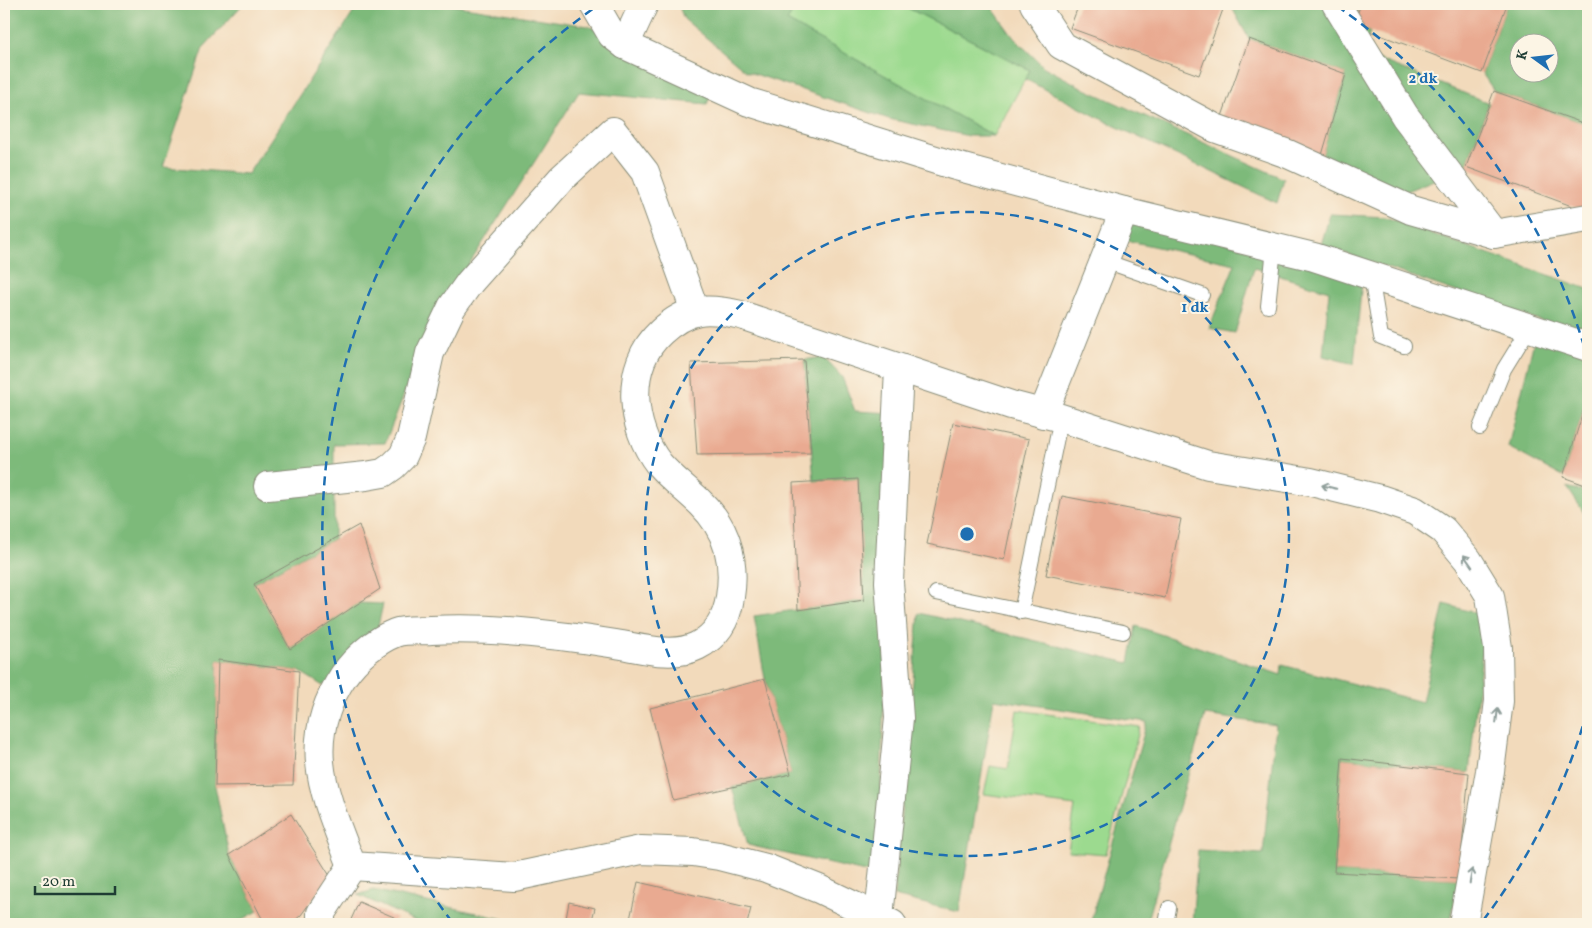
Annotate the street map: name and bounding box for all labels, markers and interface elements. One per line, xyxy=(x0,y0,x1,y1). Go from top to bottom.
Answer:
north arrow xyxy=(1510,32,1560,82)
text: K xyxy=(1512,48,1533,62)
text: 2 dk xyxy=(1408,69,1438,90)
text: 1 dk xyxy=(1181,298,1209,319)
one-way arrow xyxy=(1322,482,1338,491)
centre of rings xyxy=(958,525,976,543)
one-way arrow xyxy=(1463,554,1473,568)
one-way arrow xyxy=(1492,708,1502,724)
scale bar xyxy=(35,863,115,895)
one-way arrow xyxy=(1467,869,1477,885)
text: 20 m xyxy=(42,872,75,893)

